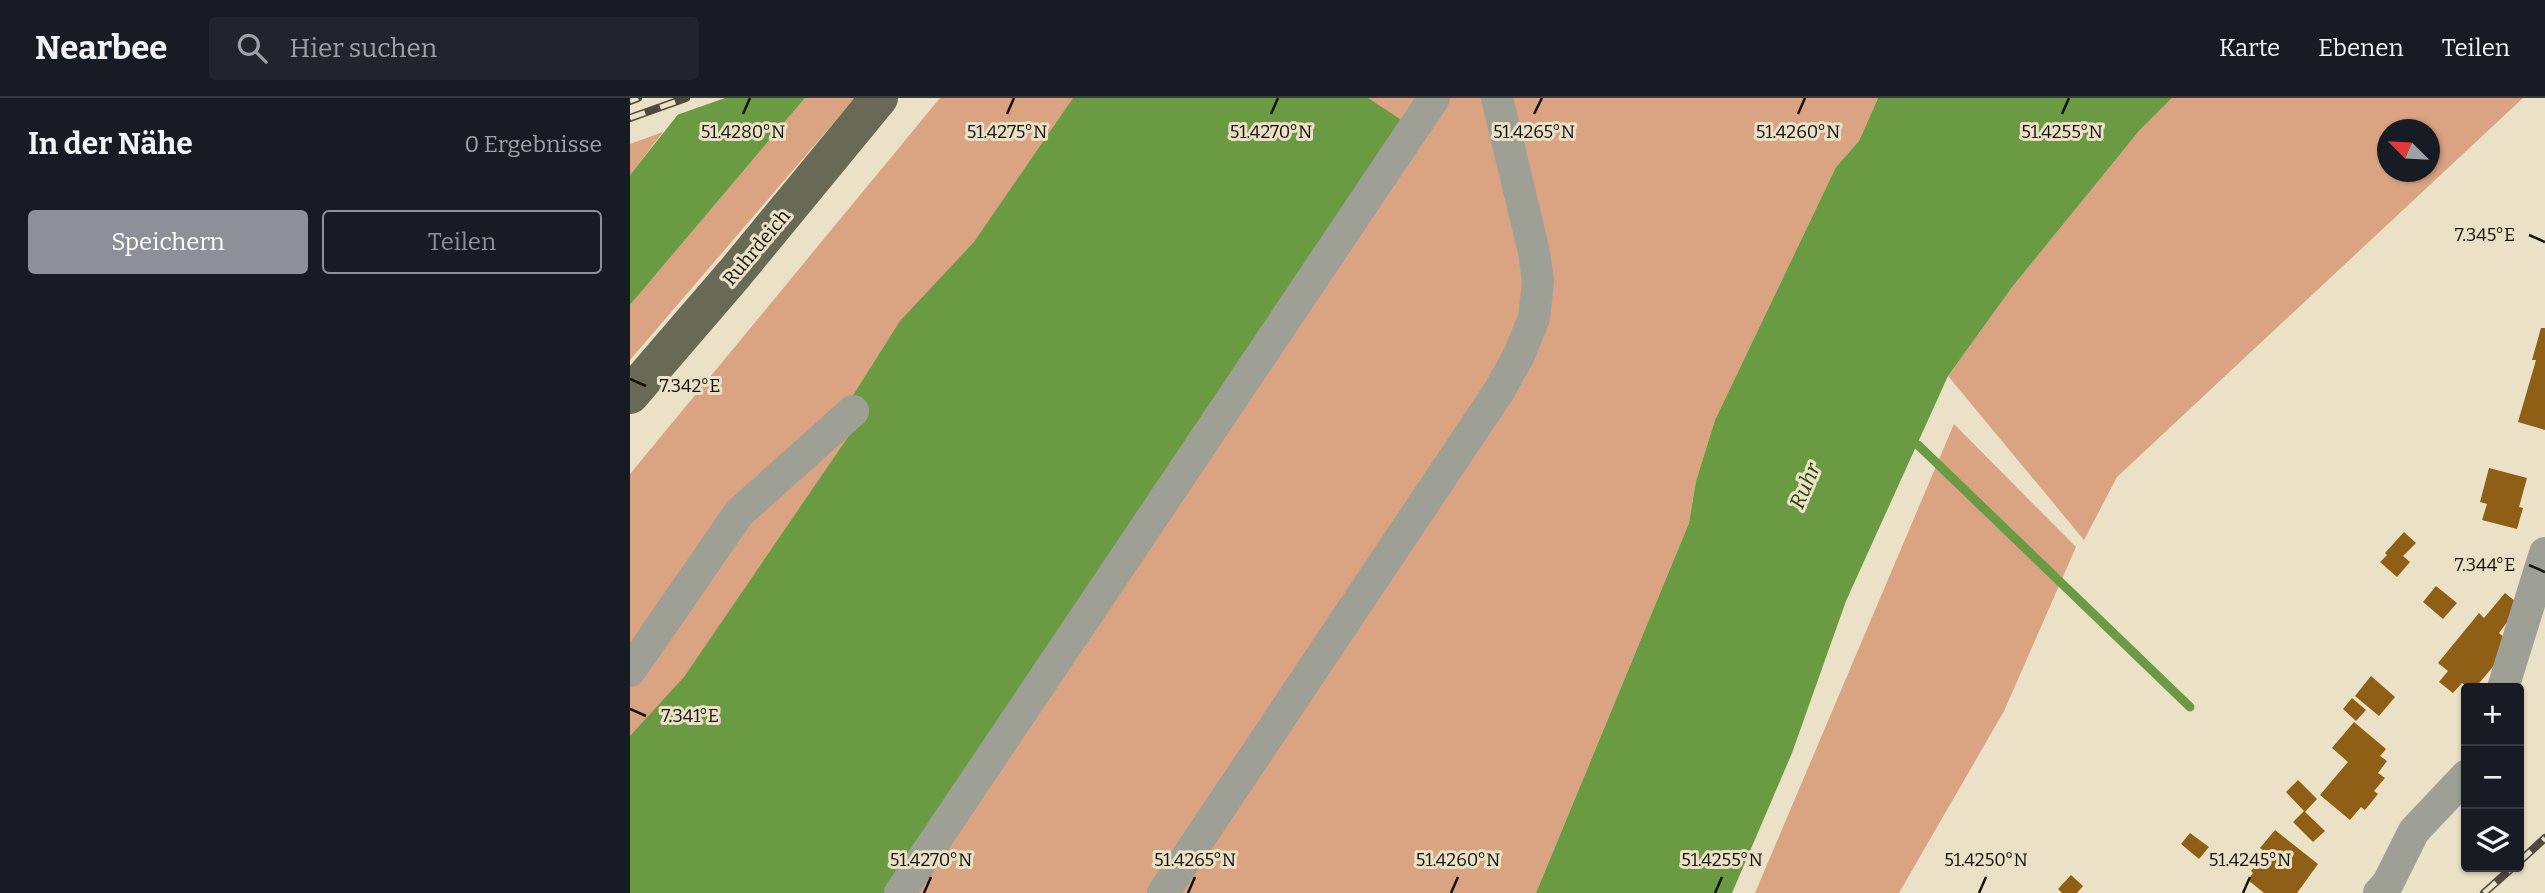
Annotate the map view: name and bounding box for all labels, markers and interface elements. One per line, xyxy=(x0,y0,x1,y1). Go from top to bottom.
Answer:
search box xyxy=(209,17,699,80)
text: Nearbee xyxy=(35,28,167,68)
icon: search xyxy=(233,29,271,67)
text: Hier suchen xyxy=(289,33,437,64)
text: Karte xyxy=(2219,34,2280,62)
text: Ebenen xyxy=(2318,34,2404,62)
text: Teilen xyxy=(2442,34,2510,62)
north arrow xyxy=(2377,119,2440,182)
text: 51.4280°N xyxy=(701,121,785,143)
text: 51.4275°N xyxy=(967,121,1047,143)
text: 51.4270°N xyxy=(1230,121,1312,143)
text: 51.4265°N xyxy=(1493,121,1575,143)
text: 51.4260°N xyxy=(1756,121,1840,143)
text: 51.4255°N xyxy=(2021,121,2103,143)
text: In der Nähe xyxy=(28,126,193,162)
text: 0 Ergebnisse xyxy=(464,130,602,158)
street label: Ruhrdeich xyxy=(718,204,795,290)
button: Speichern xyxy=(28,210,308,274)
button: Teilen xyxy=(322,210,602,274)
text: 7.345°E xyxy=(2455,224,2515,246)
text: 7.342°E xyxy=(659,375,721,397)
water label: Ruhr xyxy=(1784,458,1827,513)
text: 7.344°E xyxy=(2454,554,2516,576)
map controls xyxy=(2461,683,2524,872)
button: + xyxy=(2461,683,2524,746)
text: 7.341°E xyxy=(661,705,719,727)
button: − xyxy=(2461,746,2524,809)
button: layers xyxy=(2461,809,2524,872)
text: 51.4270°N xyxy=(890,849,972,871)
text: 51.4265°N xyxy=(1154,849,1236,871)
text: 51.4260°N xyxy=(1416,849,1500,871)
text: 51.4255°N xyxy=(1681,849,1763,871)
text: 51.4250°N xyxy=(1944,849,2028,871)
text: 51.4245°N xyxy=(2209,849,2291,871)

